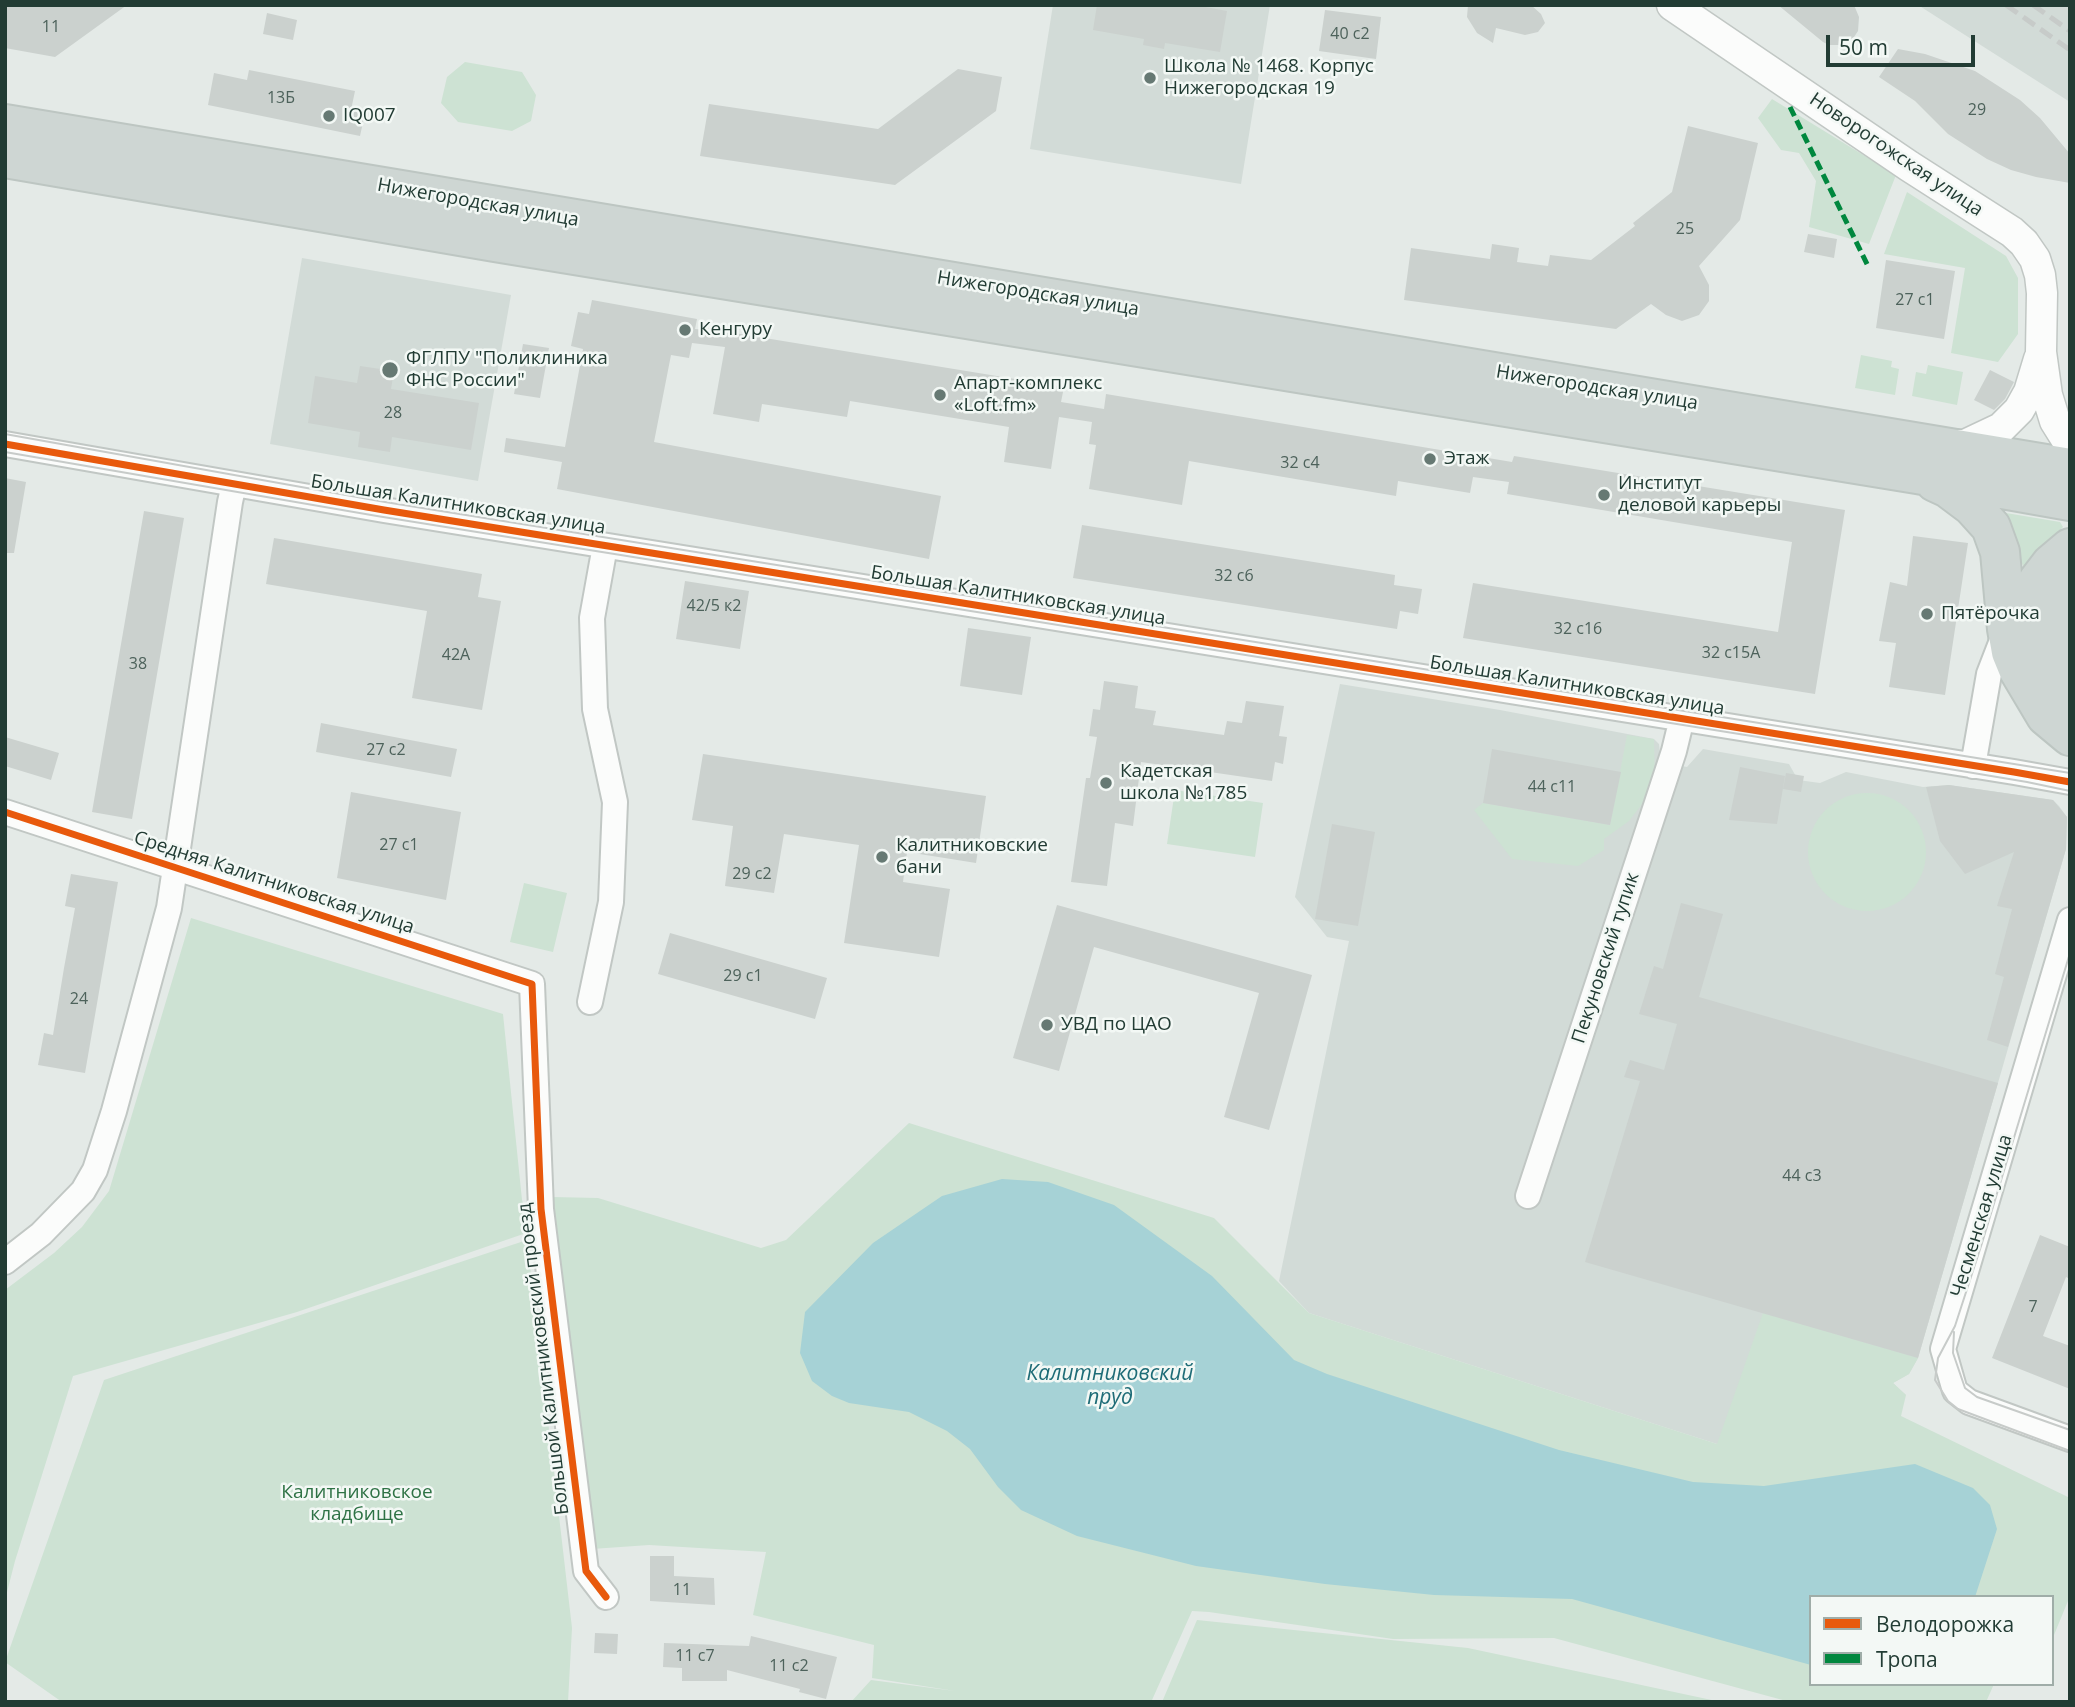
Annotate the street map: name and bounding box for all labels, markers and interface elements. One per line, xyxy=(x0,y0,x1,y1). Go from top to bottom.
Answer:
house number: 11 xyxy=(42,17,60,37)
scale bar xyxy=(1830,21,1979,65)
house number: 40 с2 xyxy=(1330,24,1370,44)
text: 50 m xyxy=(1839,33,1888,61)
place label: Школа № 1468. Корпус Нижегородская 19 xyxy=(1164,56,1374,100)
marker: Школа № 1468. Корпус Нижегородская 19 xyxy=(1142,70,1158,86)
house number: 13Б xyxy=(267,88,295,108)
street label: Новорогожская улица xyxy=(1805,88,1987,222)
house number: 29 xyxy=(1968,100,1986,120)
place label: IQ007 xyxy=(343,105,396,127)
marker: IQ007 xyxy=(321,108,337,124)
street label: Нижегородская улица xyxy=(375,174,581,232)
house number: 25 xyxy=(1676,219,1694,239)
street label: Нижегородская улица xyxy=(935,267,1141,321)
house number: 27 с1 xyxy=(1895,290,1935,310)
place label: Кенгуру xyxy=(699,319,772,341)
marker: Кенгуру xyxy=(677,322,693,338)
place label: ФГЛПУ "Поликлиника ФНС России" xyxy=(406,348,608,392)
marker: ФГЛПУ "Поликлиника ФНС России" xyxy=(380,360,400,380)
street label: Нижегородская улица xyxy=(1494,361,1700,415)
place label: Апарт-комплекс «Loft.fm» xyxy=(954,373,1102,417)
marker: Апарт-комплекс «Loft.fm» xyxy=(932,387,948,403)
house number: 28 xyxy=(384,403,402,423)
place label: Этаж xyxy=(1444,448,1489,470)
marker: Этаж xyxy=(1422,451,1438,467)
house number: 32 с4 xyxy=(1280,453,1320,473)
street label: Большая Калитниковская улица xyxy=(309,470,607,540)
place label: Институт деловой карьеры xyxy=(1618,473,1781,517)
marker: Институт деловой карьеры xyxy=(1596,487,1612,503)
street label: Большая Калитниковская улица xyxy=(869,561,1167,631)
house number: 32 с6 xyxy=(1214,566,1254,586)
house number: 42/5 к2 xyxy=(687,596,741,616)
place label: Пятёрочка xyxy=(1941,603,2040,625)
marker: Пятёрочка xyxy=(1919,606,1935,622)
house number: 32 с16 xyxy=(1554,619,1602,639)
house number: 32 с15А xyxy=(1702,643,1760,663)
house number: 42А xyxy=(442,645,470,665)
street label: Большая Калитниковская улица xyxy=(1428,651,1726,721)
house number: 38 xyxy=(129,654,147,674)
house number: 27 с2 xyxy=(366,740,406,760)
place label: Кадетская школа №1785 xyxy=(1120,761,1247,805)
marker: Кадетская школа №1785 xyxy=(1098,775,1114,791)
house number: 44 с11 xyxy=(1528,777,1576,797)
street label: Средняя Калитниковская улица xyxy=(131,827,417,939)
house number: 27 с1 xyxy=(379,835,419,855)
place label: Калитниковские бани xyxy=(896,835,1048,879)
marker: Калитниковские бани xyxy=(874,849,890,865)
house number: 29 с2 xyxy=(732,864,772,884)
street label: Пекуновский тупик xyxy=(1568,870,1644,1046)
house number: 29 с1 xyxy=(723,966,763,986)
house number: 24 xyxy=(70,989,88,1009)
place label: УВД по ЦАО xyxy=(1061,1014,1172,1036)
marker: УВД по ЦАО xyxy=(1039,1017,1055,1033)
street label: Чесменская улица xyxy=(1946,1132,2018,1300)
house number: 44 с3 xyxy=(1782,1166,1822,1186)
street label: Большой Калитниковский проезд xyxy=(514,1202,574,1516)
house number: 7 xyxy=(2028,1297,2038,1317)
water label: Калитниковский пруд xyxy=(1027,1361,1193,1411)
park label: Калитниковское кладбище xyxy=(281,1482,433,1526)
house number: 11 xyxy=(673,1580,691,1600)
legend xyxy=(1809,1595,2054,1686)
text: Велодорожка xyxy=(1876,1610,2014,1638)
text: Тропа xyxy=(1876,1645,1938,1673)
house number: 11 с7 xyxy=(675,1646,715,1666)
house number: 11 с2 xyxy=(769,1656,809,1676)

